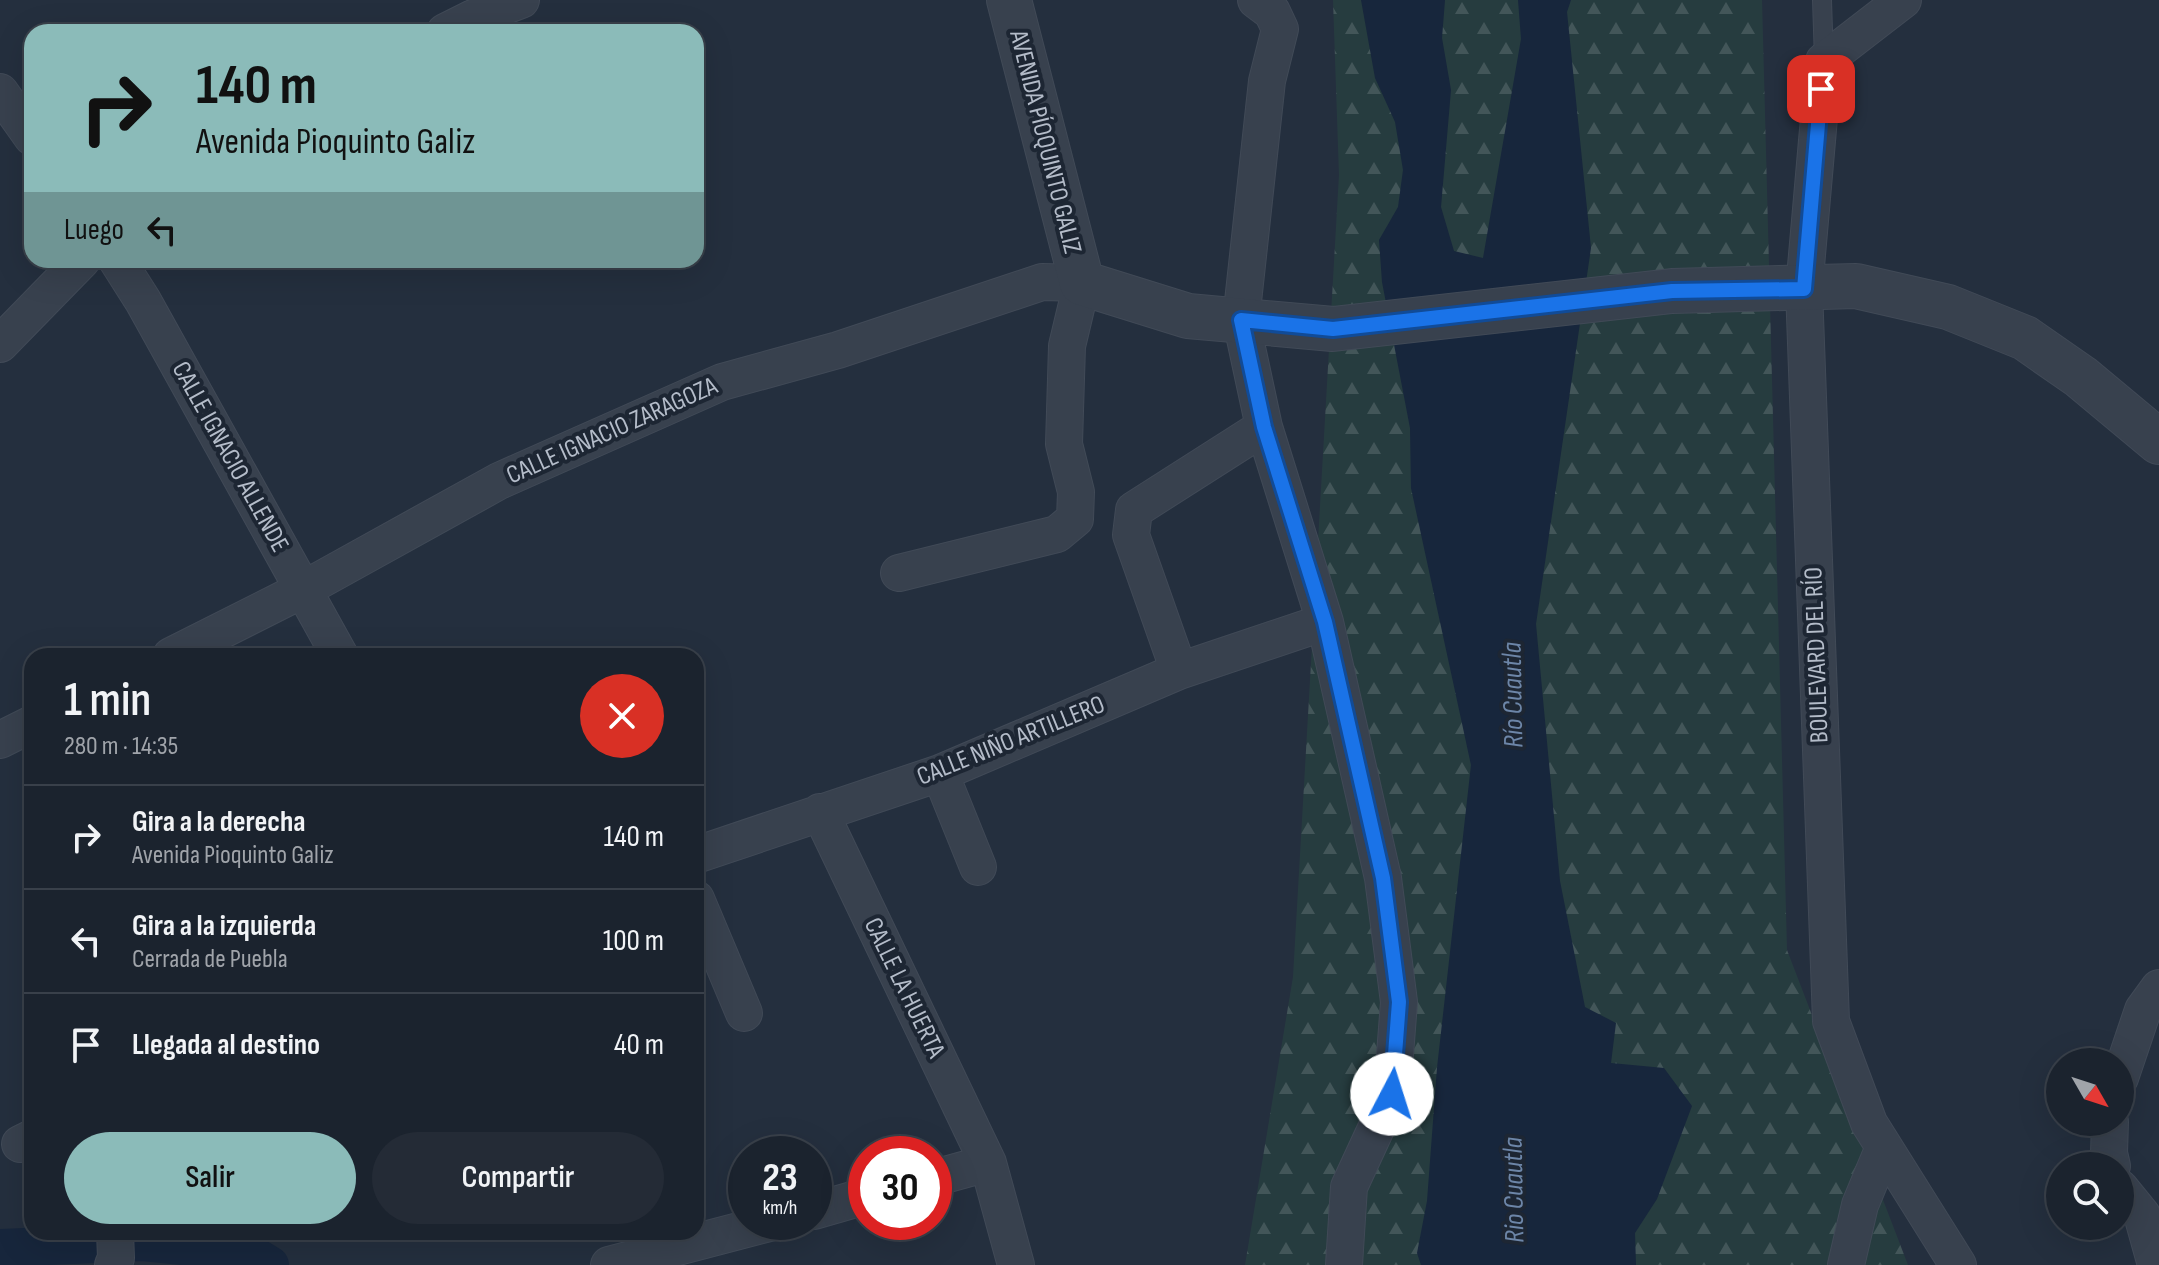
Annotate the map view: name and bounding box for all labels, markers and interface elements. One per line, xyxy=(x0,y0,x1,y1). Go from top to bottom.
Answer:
street label: AVENIDA PÍOQUINTO GALIZ xyxy=(1002,26,1088,257)
text: 140 m xyxy=(196,53,317,120)
pin xyxy=(1787,55,1855,123)
icon: right xyxy=(64,56,168,160)
icon: arrive xyxy=(1799,67,1843,111)
text: Avenida Pioquinto Galiz xyxy=(196,121,475,164)
icon: left xyxy=(140,208,184,252)
text: Luego xyxy=(64,212,124,248)
street label: CALLE IGNACIO ALLENDE xyxy=(165,356,295,558)
street label: CALLE IGNACIO ZARAGOZA xyxy=(502,370,723,491)
street label: BOULEVARD DEL RÍO xyxy=(1798,567,1836,743)
water label: Río Cuautla xyxy=(1496,641,1530,748)
text: 1 min xyxy=(64,672,151,729)
button: close xyxy=(580,674,664,758)
street label: CALLE NIÑO ARTILLERO xyxy=(913,689,1109,793)
text: 280 m · 14:35 xyxy=(64,731,178,762)
text: Gira a la derecha xyxy=(132,804,306,840)
icon: right xyxy=(64,815,108,859)
text: 140 m xyxy=(604,819,664,855)
text: Avenida Pioquinto Galiz xyxy=(132,840,334,871)
text: Gira a la izquierda xyxy=(132,908,316,944)
street label: CALLE LA HUERTA xyxy=(857,913,952,1064)
icon: left xyxy=(64,919,108,963)
text: 100 m xyxy=(603,923,664,959)
text: Cerrada de Puebla xyxy=(132,944,288,975)
icon: arrive xyxy=(64,1023,108,1067)
text: Llegada al destino xyxy=(132,1027,320,1063)
text: 40 m xyxy=(614,1027,664,1063)
north arrow xyxy=(2046,1048,2134,1136)
map controls xyxy=(2046,1048,2134,1240)
position arrow xyxy=(1350,1052,1434,1136)
button: Salir xyxy=(64,1132,356,1224)
button: Compartir xyxy=(372,1132,664,1224)
speed limit sign: 30 xyxy=(848,1136,952,1240)
water label: Rio Cuautla xyxy=(1497,1136,1531,1243)
button: search xyxy=(2046,1152,2134,1240)
text: 23 xyxy=(762,1154,798,1202)
text: km/h xyxy=(763,1196,797,1220)

